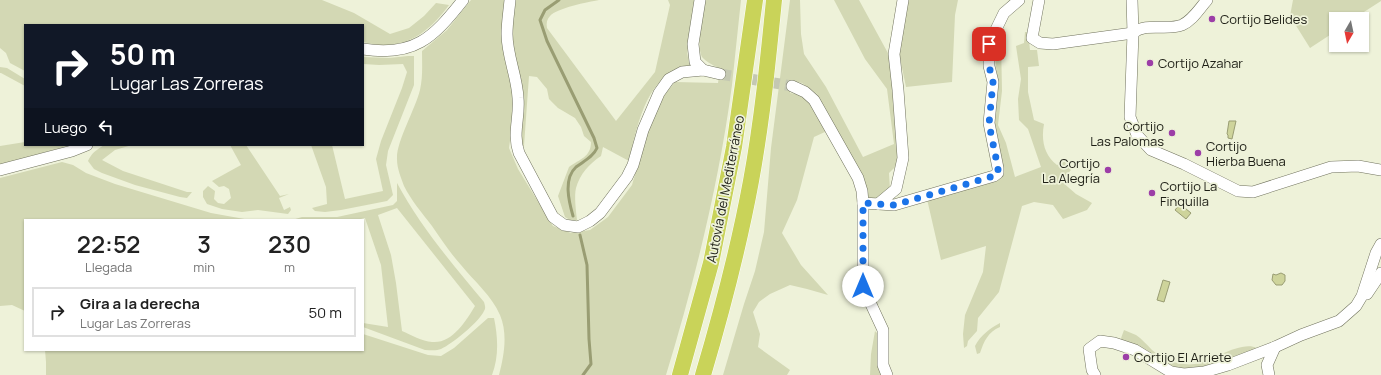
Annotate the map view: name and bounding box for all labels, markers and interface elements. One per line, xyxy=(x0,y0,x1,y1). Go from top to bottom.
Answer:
place label: Cortijo Belides xyxy=(1220,10,1307,28)
north arrow xyxy=(1329,12,1369,52)
map controls xyxy=(1329,12,1369,52)
marker: Cortijo Belides xyxy=(1207,14,1217,24)
pin xyxy=(972,27,1006,61)
icon: arrive xyxy=(978,33,1000,55)
text: 50 m xyxy=(110,35,176,73)
icon: right xyxy=(44,40,96,92)
place label: Cortijo Azahar xyxy=(1158,54,1243,72)
marker: Cortijo Azahar xyxy=(1145,58,1155,68)
text: Lugar Las Zorreras xyxy=(110,71,263,95)
street label: Autovía del Mediterráneo xyxy=(702,113,748,264)
icon: left xyxy=(95,116,117,138)
text: Luego xyxy=(44,117,87,138)
place label: Cortijo Las Palomas xyxy=(1090,117,1164,150)
marker: Cortijo Las Palomas xyxy=(1167,128,1177,138)
place label: Cortijo Hierba Buena xyxy=(1206,137,1286,170)
marker: Cortijo Hierba Buena xyxy=(1193,148,1203,158)
place label: Cortijo La Alegría xyxy=(1042,154,1100,187)
marker: Cortijo La Alegría xyxy=(1103,165,1113,175)
place label: Cortijo La Finquilla xyxy=(1160,177,1217,210)
marker: Cortijo La Finquilla xyxy=(1147,188,1157,198)
text: 22:52 xyxy=(77,227,140,260)
text: 3 xyxy=(197,227,211,260)
text: 230 xyxy=(268,227,311,260)
text: Llegada xyxy=(85,258,132,276)
text: min xyxy=(193,258,215,276)
text: m xyxy=(284,258,295,276)
position arrow xyxy=(842,265,884,307)
text: Gira a la derecha xyxy=(80,293,200,314)
icon: right xyxy=(46,301,68,323)
text: 50 m xyxy=(308,302,342,323)
text: Lugar Las Zorreras xyxy=(80,314,191,332)
place label: Cortijo El Arriete xyxy=(1134,348,1232,366)
marker: Cortijo El Arriete xyxy=(1121,352,1131,362)

